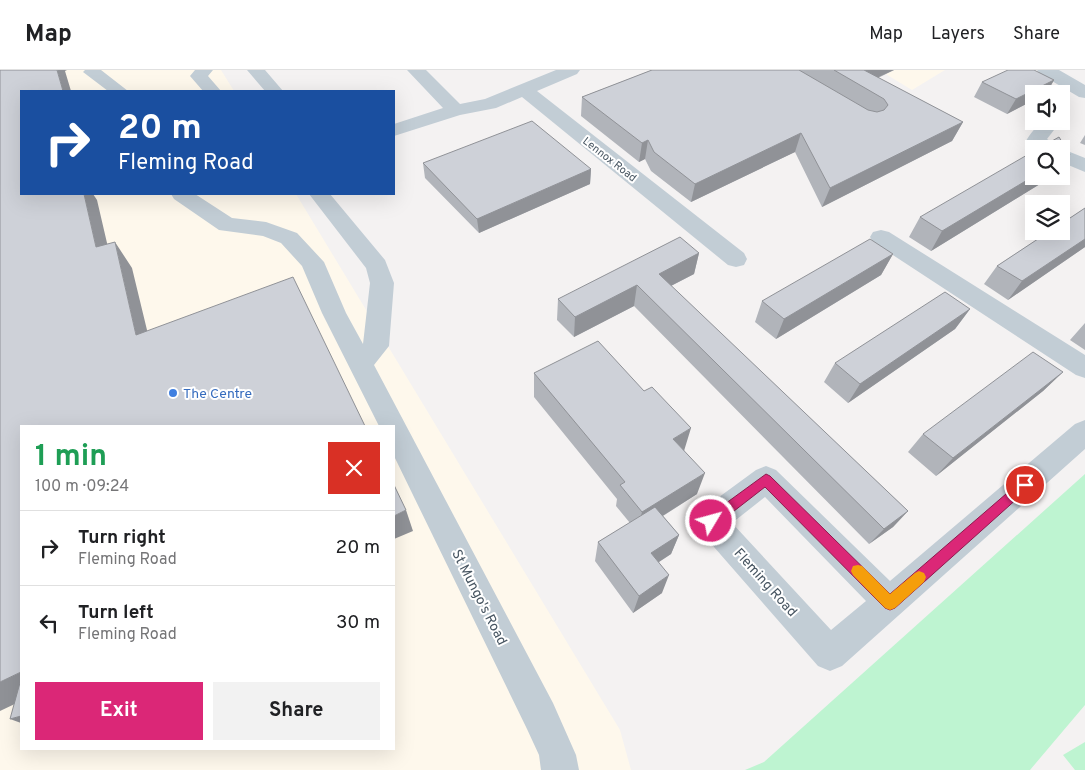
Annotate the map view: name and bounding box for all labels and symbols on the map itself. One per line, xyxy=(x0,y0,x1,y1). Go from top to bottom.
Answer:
street label: Lennox Road xyxy=(580,134,639,185)
place label: The Centre xyxy=(183,386,252,403)
marker: The Centre xyxy=(167,387,179,399)
pin xyxy=(1004,464,1046,506)
position arrow xyxy=(684,494,736,546)
street label: Fleming Road xyxy=(730,545,800,621)
street label: St Mungo's Road xyxy=(447,547,510,648)

